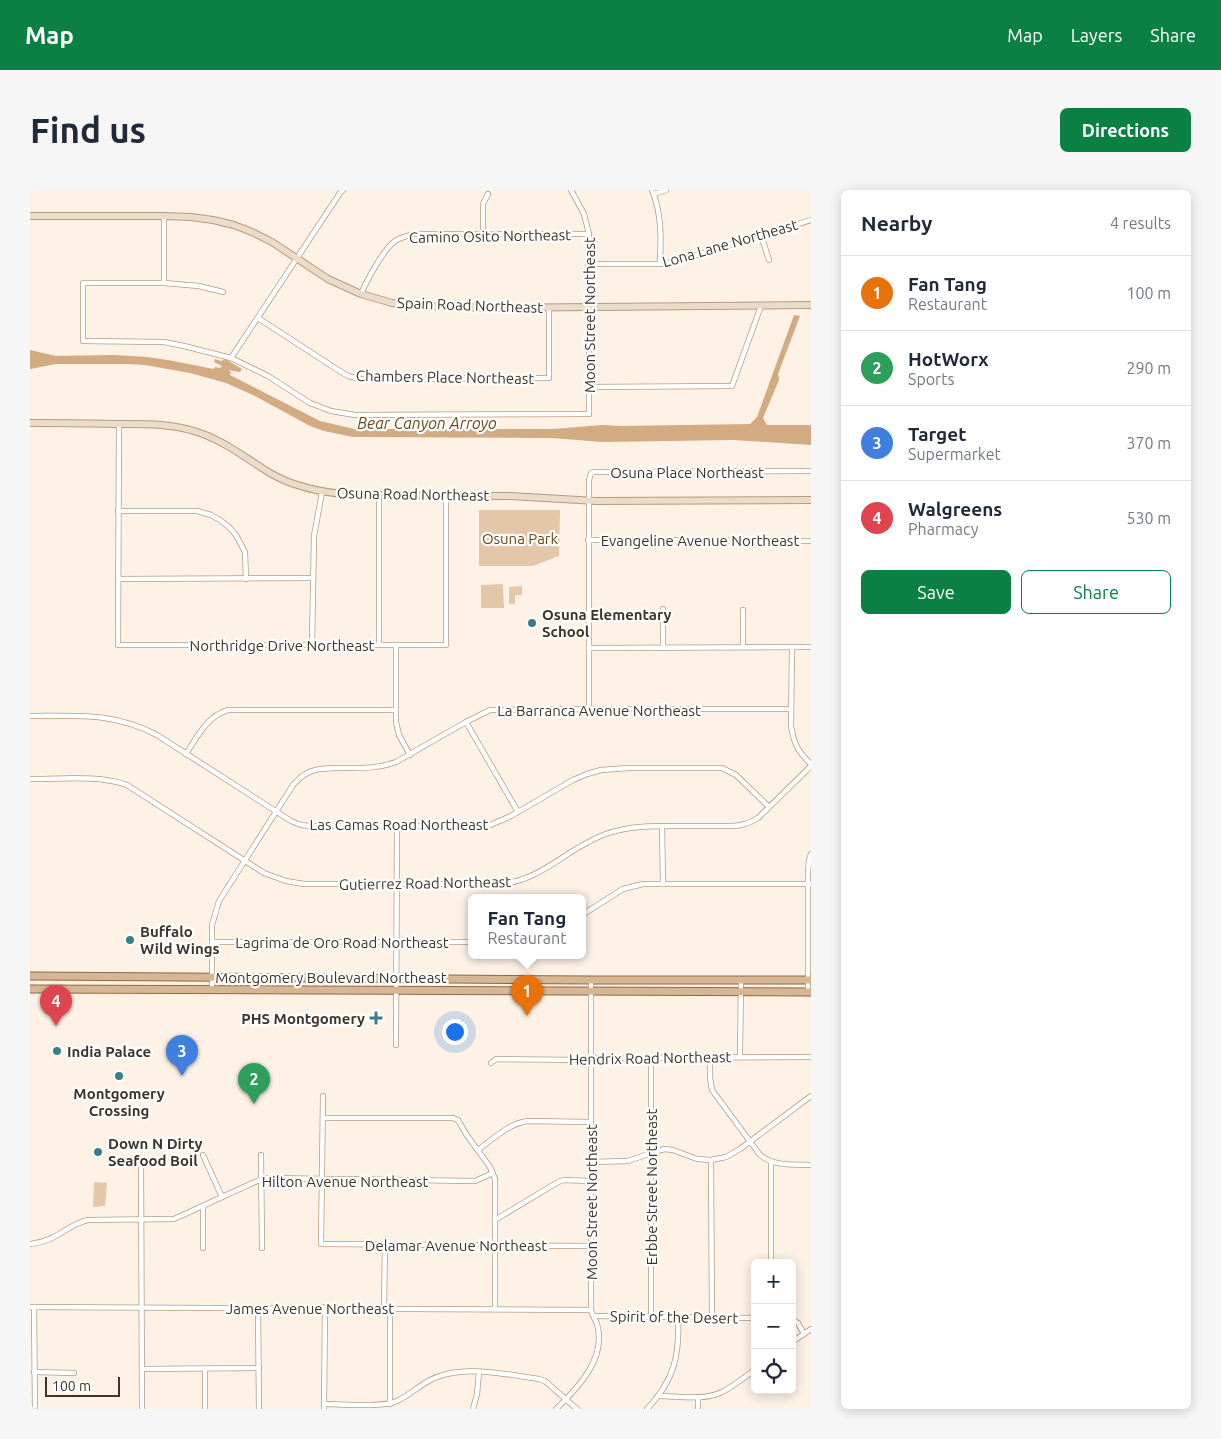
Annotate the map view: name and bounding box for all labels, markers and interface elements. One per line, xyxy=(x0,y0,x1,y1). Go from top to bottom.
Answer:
text: Map xyxy=(25,22,74,49)
text: Map xyxy=(1007,25,1043,45)
text: Layers xyxy=(1071,25,1122,45)
text: Share xyxy=(1150,25,1196,45)
button: Directions xyxy=(1060,108,1191,152)
text: Find us xyxy=(30,110,146,150)
text: Nearby xyxy=(861,211,932,235)
text: 4 results xyxy=(1110,214,1171,232)
street label: Lona Lane Northeast xyxy=(660,216,800,270)
street label: Camino Osito Northeast xyxy=(409,226,571,246)
street label: Moon Street Northeast xyxy=(581,237,598,393)
text: Fan Tang xyxy=(908,273,987,295)
text: 1 xyxy=(872,284,882,302)
text: 100 m xyxy=(1126,284,1171,302)
street label: Spain Road Northeast xyxy=(397,294,543,316)
text: Restaurant xyxy=(908,295,987,313)
text: HotWorx xyxy=(908,348,989,370)
text: 2 xyxy=(872,359,882,377)
text: 290 m xyxy=(1126,359,1171,377)
street label: Chambers Place Northeast xyxy=(356,367,534,387)
text: Sports xyxy=(908,370,954,388)
water label: Bear Canyon Arroyo xyxy=(357,414,497,432)
text: Target xyxy=(908,423,966,445)
text: 3 xyxy=(872,434,882,452)
text: 370 m xyxy=(1126,434,1171,452)
text: Supermarket xyxy=(908,445,1001,463)
street label: Osuna Place Northeast xyxy=(610,464,764,481)
street label: Osuna Road Northeast xyxy=(337,484,489,504)
text: Walgreens xyxy=(908,498,1002,520)
text: 4 xyxy=(872,509,882,527)
text: 530 m xyxy=(1126,509,1171,527)
text: Pharmacy xyxy=(908,520,978,538)
park label: Osuna Park xyxy=(482,530,559,547)
street label: Evangeline Avenue Northeast xyxy=(601,532,799,549)
button: Save xyxy=(861,570,1011,614)
button: Share xyxy=(1021,570,1171,614)
place label: Osuna Elementary School xyxy=(542,606,672,640)
marker: Osuna Elementary School xyxy=(526,617,538,629)
street label: Northridge Drive Northeast xyxy=(190,637,375,654)
street label: La Barranca Avenue Northeast xyxy=(497,702,701,719)
street label: Las Camas Road Northeast xyxy=(310,816,489,833)
street label: Gutierrez Road Northeast xyxy=(339,873,511,893)
popup xyxy=(468,894,586,959)
text: Fan Tang xyxy=(487,907,566,929)
place label: Buffalo Wild Wings xyxy=(140,923,220,957)
text: Restaurant xyxy=(487,929,567,947)
marker: Buffalo Wild Wings xyxy=(124,934,136,946)
street label: Lagrima de Oro Road Northeast xyxy=(235,934,449,951)
street label: Montgomery Boulevard Northeast xyxy=(215,969,447,986)
pin: 1 xyxy=(511,975,543,1016)
pin: 4 xyxy=(40,985,72,1026)
place label: PHS Montgomery xyxy=(241,1010,365,1027)
marker: PHS Montgomery xyxy=(369,1011,383,1025)
your location xyxy=(442,1019,468,1045)
pin: 3 xyxy=(166,1035,198,1076)
place label: India Palace xyxy=(67,1043,151,1060)
marker: India Palace xyxy=(51,1045,63,1057)
street label: Hendrix Road Northeast xyxy=(569,1048,731,1068)
pin: 2 xyxy=(238,1063,270,1104)
marker: Montgomery Crossing xyxy=(113,1070,125,1082)
place label: Montgomery Crossing xyxy=(73,1085,165,1119)
street label: Erbbe Street Northeast xyxy=(643,1109,660,1265)
street label: Moon Street Northeast xyxy=(583,1124,600,1280)
place label: Down N Dirty Seafood Boil xyxy=(108,1135,202,1169)
marker: Down N Dirty Seafood Boil xyxy=(92,1146,104,1158)
street label: Hilton Avenue Northeast xyxy=(262,1173,428,1190)
street label: Delamar Avenue Northeast xyxy=(365,1237,547,1254)
map controls xyxy=(751,1259,796,1394)
button: + xyxy=(751,1259,796,1304)
street label: James Avenue Northeast xyxy=(226,1300,394,1317)
button: − xyxy=(751,1304,796,1349)
street label: Spirit of the Desert xyxy=(610,1307,738,1327)
button: locate xyxy=(751,1349,796,1394)
scale bar xyxy=(45,1374,120,1397)
text: 100 m xyxy=(52,1378,91,1394)

